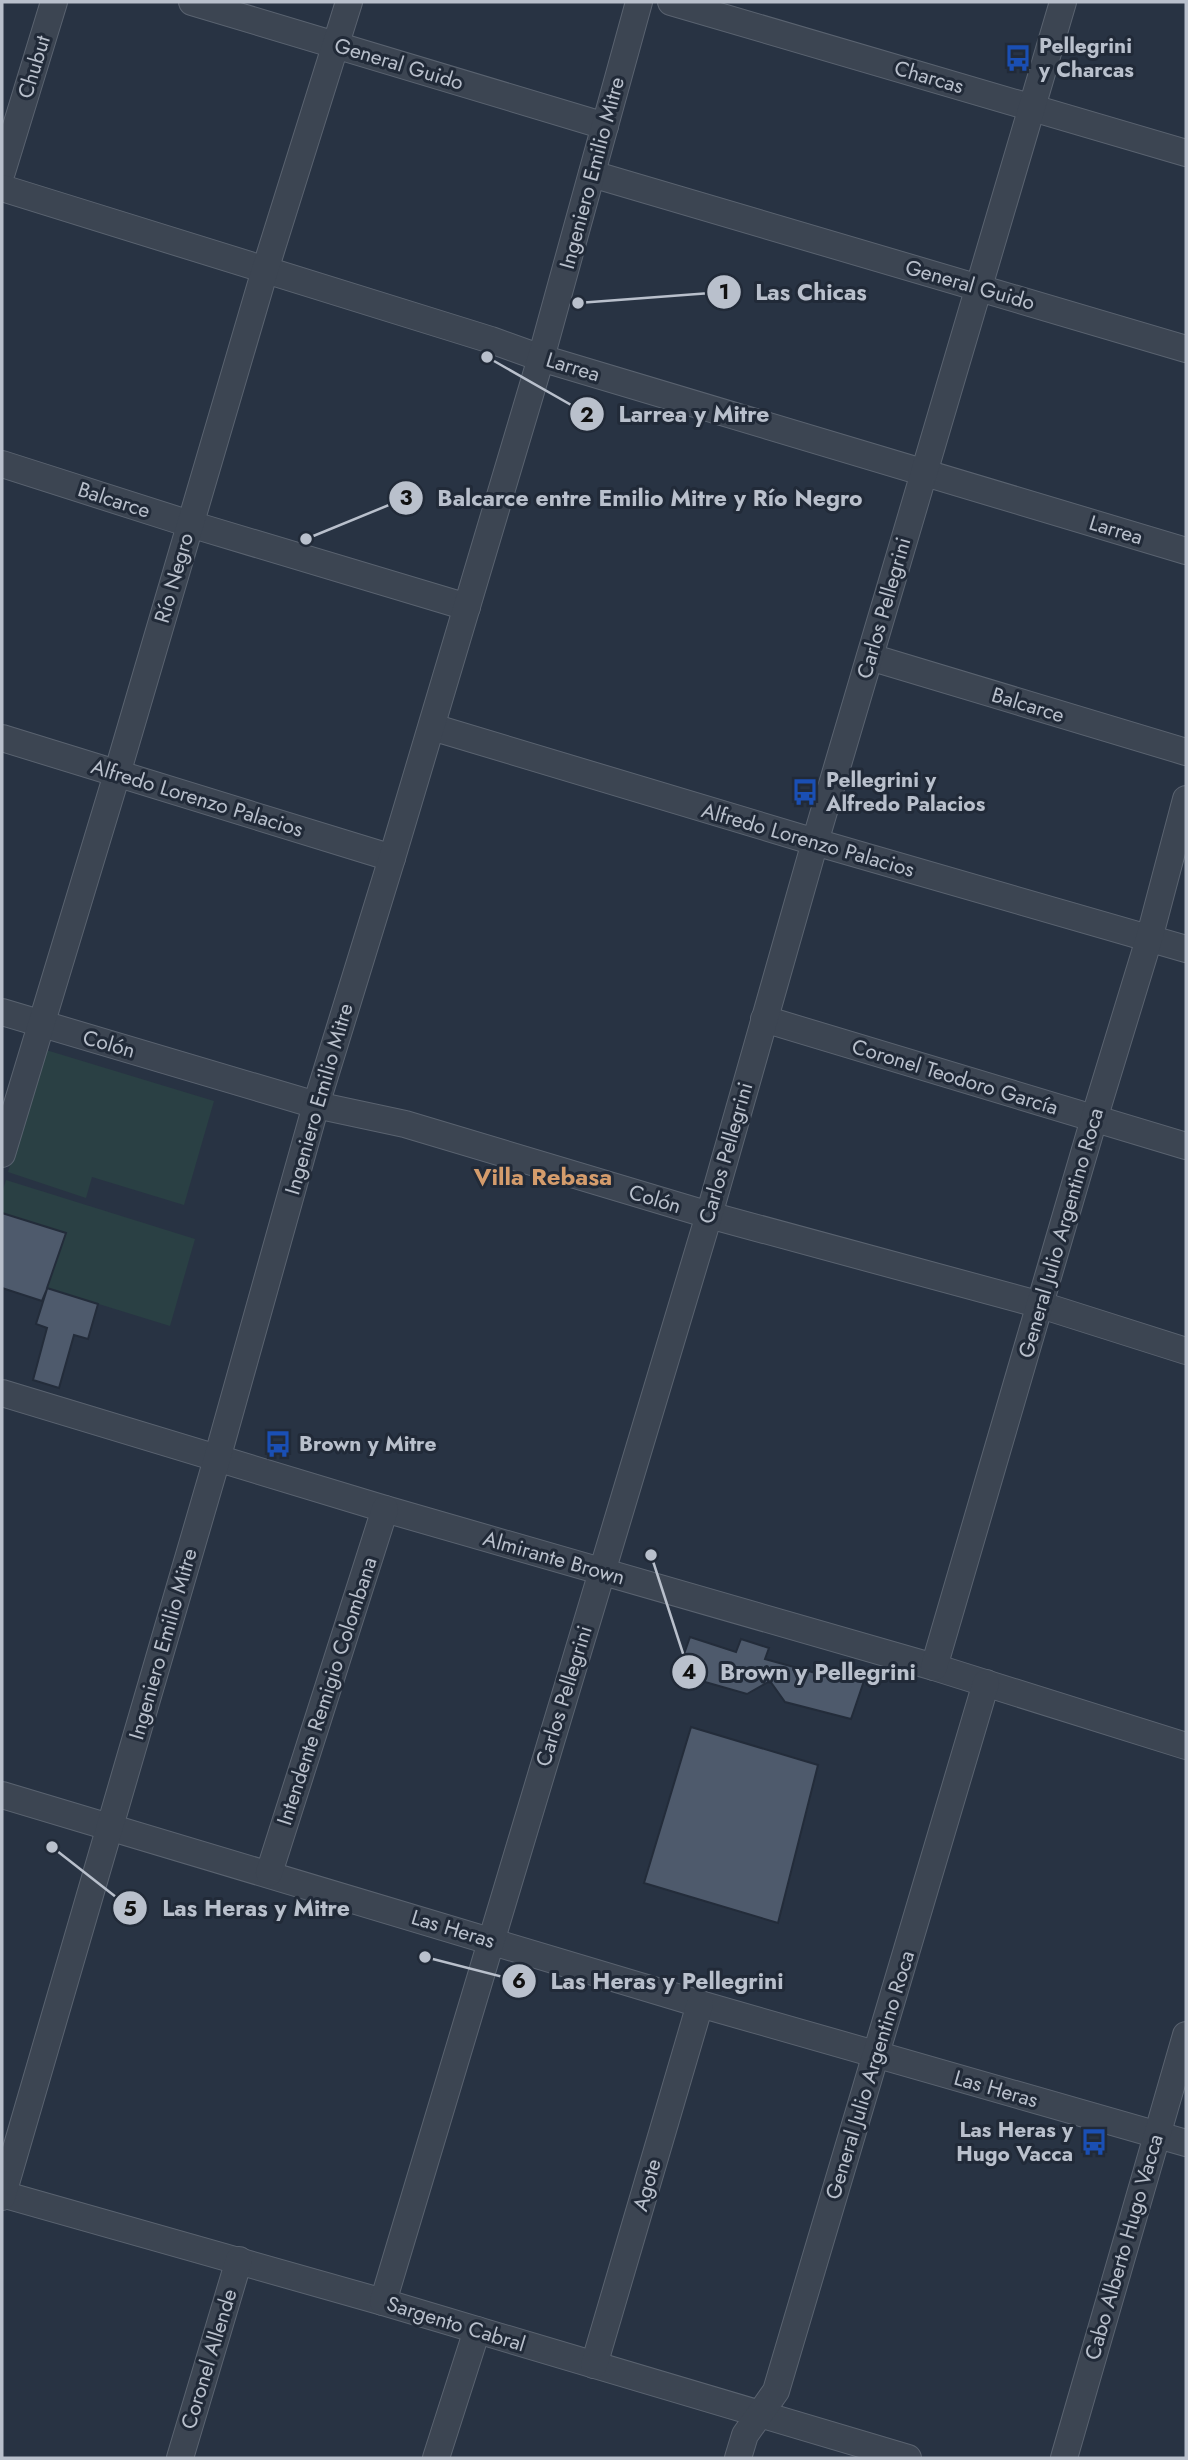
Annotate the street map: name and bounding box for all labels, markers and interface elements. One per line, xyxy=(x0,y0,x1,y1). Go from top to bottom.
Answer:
street label: General Guido xyxy=(331,30,467,98)
place label: Pellegrini y Charcas xyxy=(1038,31,1134,85)
street label: Chubut xyxy=(10,32,58,102)
bus stop icon: Pellegrini y Charcas xyxy=(1003,43,1033,73)
street label: Charcas xyxy=(891,53,967,101)
street label: Ingeniero Emilio Mitre xyxy=(552,74,632,272)
street label: General Guido xyxy=(902,252,1038,318)
callout: Las Chicas xyxy=(707,270,881,314)
text: Las Chicas xyxy=(755,275,867,309)
text: 1 xyxy=(719,277,729,307)
street label: Larrea xyxy=(543,345,603,389)
callout: Larrea y Mitre xyxy=(569,392,783,436)
text: Larrea y Mitre xyxy=(619,397,769,431)
text: 2 xyxy=(580,400,594,430)
street label: Balcarce xyxy=(74,474,154,526)
callout: Balcarce entre Emilio Mitre y Río Negro xyxy=(388,476,876,520)
text: Balcarce entre Emilio Mitre y Río Negro xyxy=(437,481,863,515)
text: 3 xyxy=(399,483,413,513)
street label: Larrea xyxy=(1086,508,1146,552)
street label: Río Negro xyxy=(147,529,201,627)
street label: Carlos Pellegrini xyxy=(849,534,919,682)
street label: Balcarce xyxy=(988,680,1068,730)
street label: Alfredo Lorenzo Palacios xyxy=(87,751,307,845)
place label: Pellegrini y Alfredo Palacios xyxy=(825,765,986,819)
bus stop icon: Pellegrini y Alfredo Palacios xyxy=(790,777,820,807)
street label: Alfredo Lorenzo Palacios xyxy=(698,795,918,885)
street label: Ingeniero Emilio Mitre xyxy=(277,1000,361,1198)
street label: Colón xyxy=(79,1022,139,1066)
street label: Coronel Teodoro García xyxy=(848,1031,1062,1123)
street label: Carlos Pellegrini xyxy=(691,1079,761,1227)
street label: General Julio Argentino Roca xyxy=(1011,1105,1111,1361)
district label: Villa Rebasa xyxy=(473,1159,612,1194)
street label: Colón xyxy=(625,1177,685,1221)
bus stop icon: Brown y Mitre xyxy=(263,1429,293,1459)
place label: Brown y Mitre xyxy=(299,1429,436,1459)
street label: Almirante Brown xyxy=(480,1523,628,1593)
street label: Ingeniero Emilio Mitre xyxy=(121,1545,205,1743)
street label: Intendente Remigio Colombana xyxy=(269,1553,385,1829)
street label: Carlos Pellegrini xyxy=(528,1622,600,1770)
callout: Brown y Pellegrini xyxy=(671,1650,930,1694)
text: Brown y Pellegrini xyxy=(720,1655,916,1689)
text: 4 xyxy=(682,1657,696,1687)
callout: Las Heras y Mitre xyxy=(113,1886,363,1930)
text: Las Heras y Mitre xyxy=(162,1891,350,1925)
text: 5 xyxy=(123,1894,137,1924)
street label: Las Heras xyxy=(408,1902,498,1956)
street label: General Julio Argentino Roca xyxy=(818,1947,922,2203)
callout: Las Heras y Pellegrini xyxy=(502,1959,798,2003)
text: Las Heras y Pellegrini xyxy=(550,1964,784,1998)
text: 6 xyxy=(512,1966,526,1996)
street label: Las Heras xyxy=(951,2063,1041,2115)
place label: Las Heras y Hugo Vacca xyxy=(956,2115,1074,2169)
bus stop icon: Las Heras y Hugo Vacca xyxy=(1079,2127,1109,2157)
street label: Cabo Alberto Hugo Vacca xyxy=(1077,2131,1171,2363)
street label: Agote xyxy=(625,2155,669,2215)
street label: Coronel Allende xyxy=(173,2285,245,2433)
street label: Sargento Cabral xyxy=(383,2289,529,2359)

